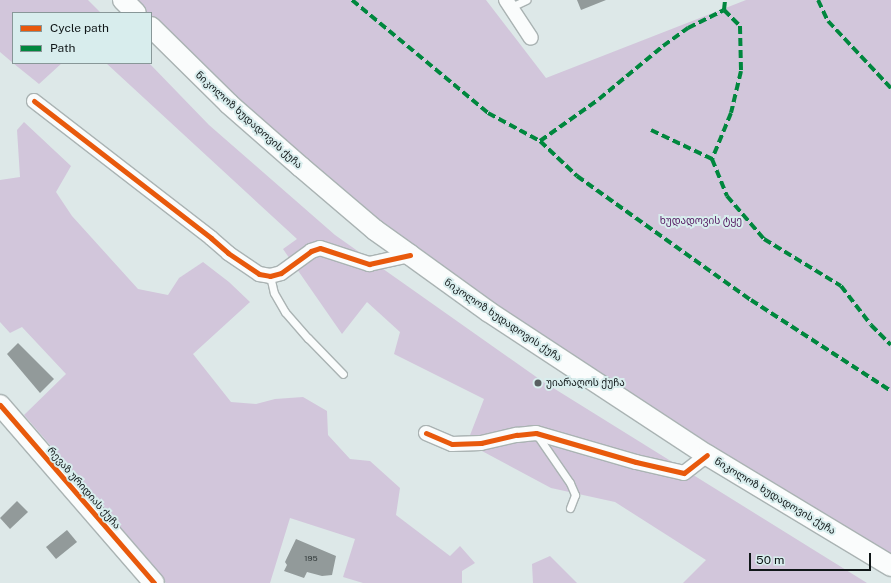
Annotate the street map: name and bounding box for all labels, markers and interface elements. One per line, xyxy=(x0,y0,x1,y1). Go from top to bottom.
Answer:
legend xyxy=(12,12,152,64)
text: Cycle path xyxy=(50,21,109,35)
text: Path xyxy=(50,41,76,55)
street label: ნიკოლოზ ხუდადოვის ქუჩა xyxy=(193,69,305,171)
park label: ხუდადოვის ტყე xyxy=(660,215,742,227)
street label: ნიკოლოზ ხუდადოვის ქუჩა xyxy=(442,276,564,364)
place label: უიარაღოს ქუჩა xyxy=(546,377,625,389)
marker: უიარაღოს ქუჩა xyxy=(533,378,543,388)
street label: რევაზ ურიდიას ქუჩა xyxy=(45,444,123,532)
street label: ნიკოლოზ ხუდადოვის ქუჩა xyxy=(712,455,838,537)
scale bar xyxy=(751,545,873,571)
text: 50 m xyxy=(756,553,784,567)
house number: 195 xyxy=(304,554,318,564)

